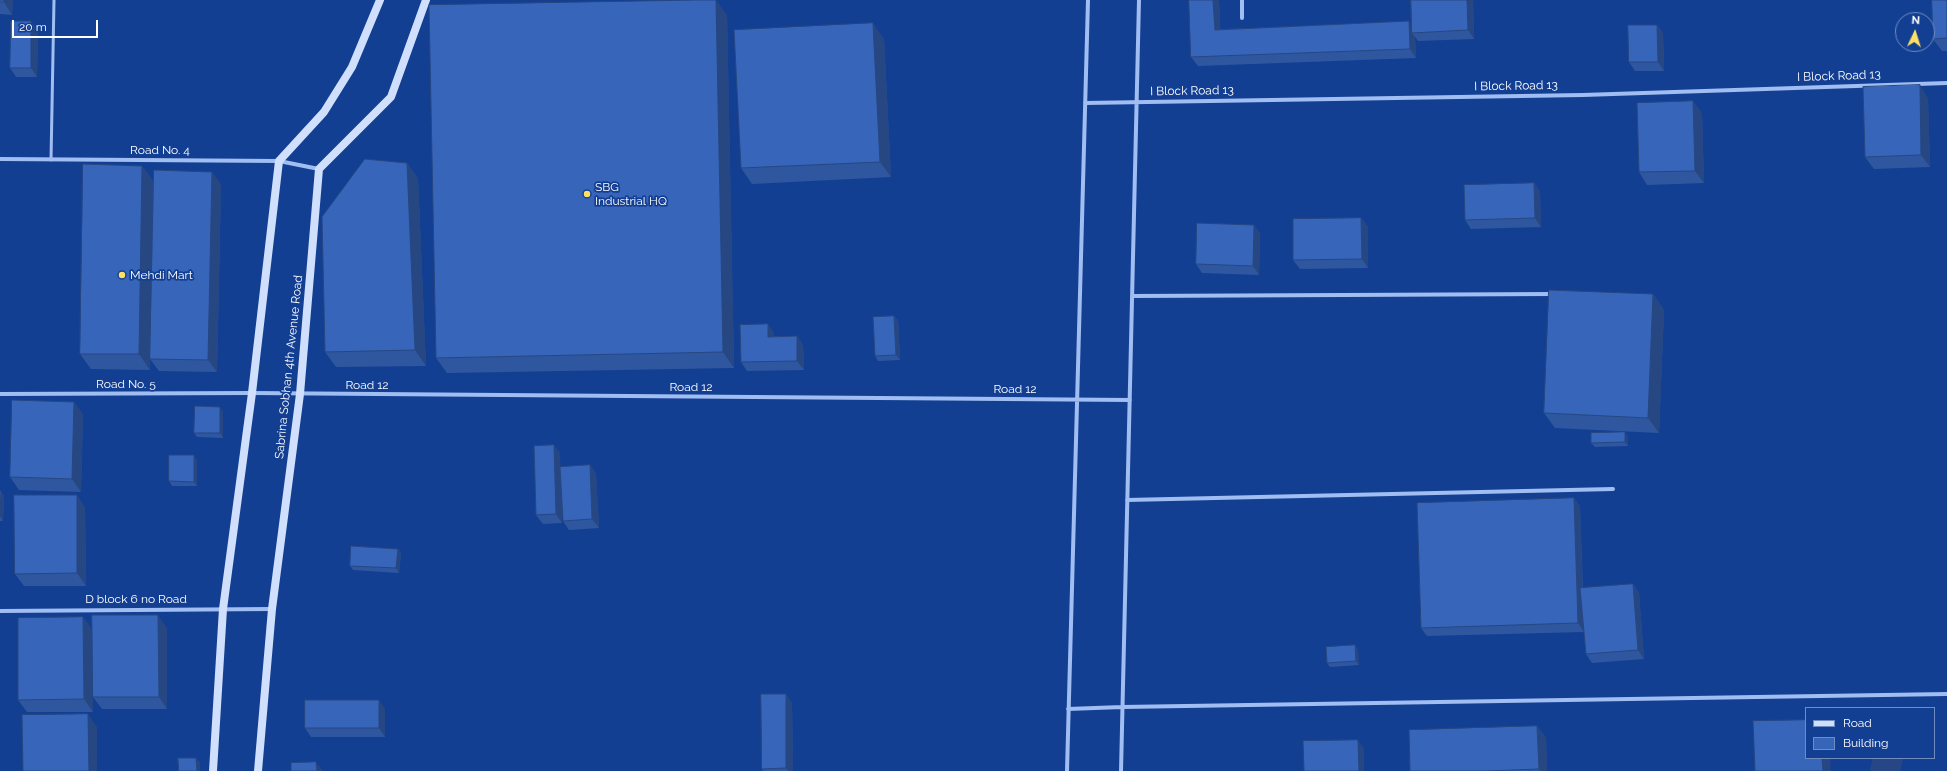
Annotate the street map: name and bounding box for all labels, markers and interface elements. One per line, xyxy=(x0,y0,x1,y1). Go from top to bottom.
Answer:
scale bar xyxy=(14,12,100,38)
north arrow xyxy=(1895,12,1935,52)
text: N xyxy=(1911,14,1920,27)
text: 20 m xyxy=(19,20,47,34)
street label: I Block Road 13 xyxy=(1797,67,1881,85)
street label: I Block Road 13 xyxy=(1474,78,1558,94)
street label: I Block Road 13 xyxy=(1150,83,1234,99)
street label: Road No. 4 xyxy=(130,143,190,157)
place label: SBG Industrial HQ xyxy=(595,180,667,208)
marker: SBG Industrial HQ xyxy=(582,189,592,199)
place label: Mehdi Mart xyxy=(130,268,193,282)
marker: Mehdi Mart xyxy=(117,270,127,280)
street label: Sabrina Sobhan 4th Avenue Road xyxy=(272,274,306,460)
street label: Road No. 5 xyxy=(96,377,156,391)
street label: Road 12 xyxy=(345,378,389,392)
street label: Road 12 xyxy=(669,380,713,394)
street label: Road 12 xyxy=(993,382,1037,396)
street label: D block 6 no Road xyxy=(85,592,187,606)
legend xyxy=(1805,707,1935,759)
text: Road xyxy=(1843,716,1872,730)
text: Building xyxy=(1843,736,1889,750)

